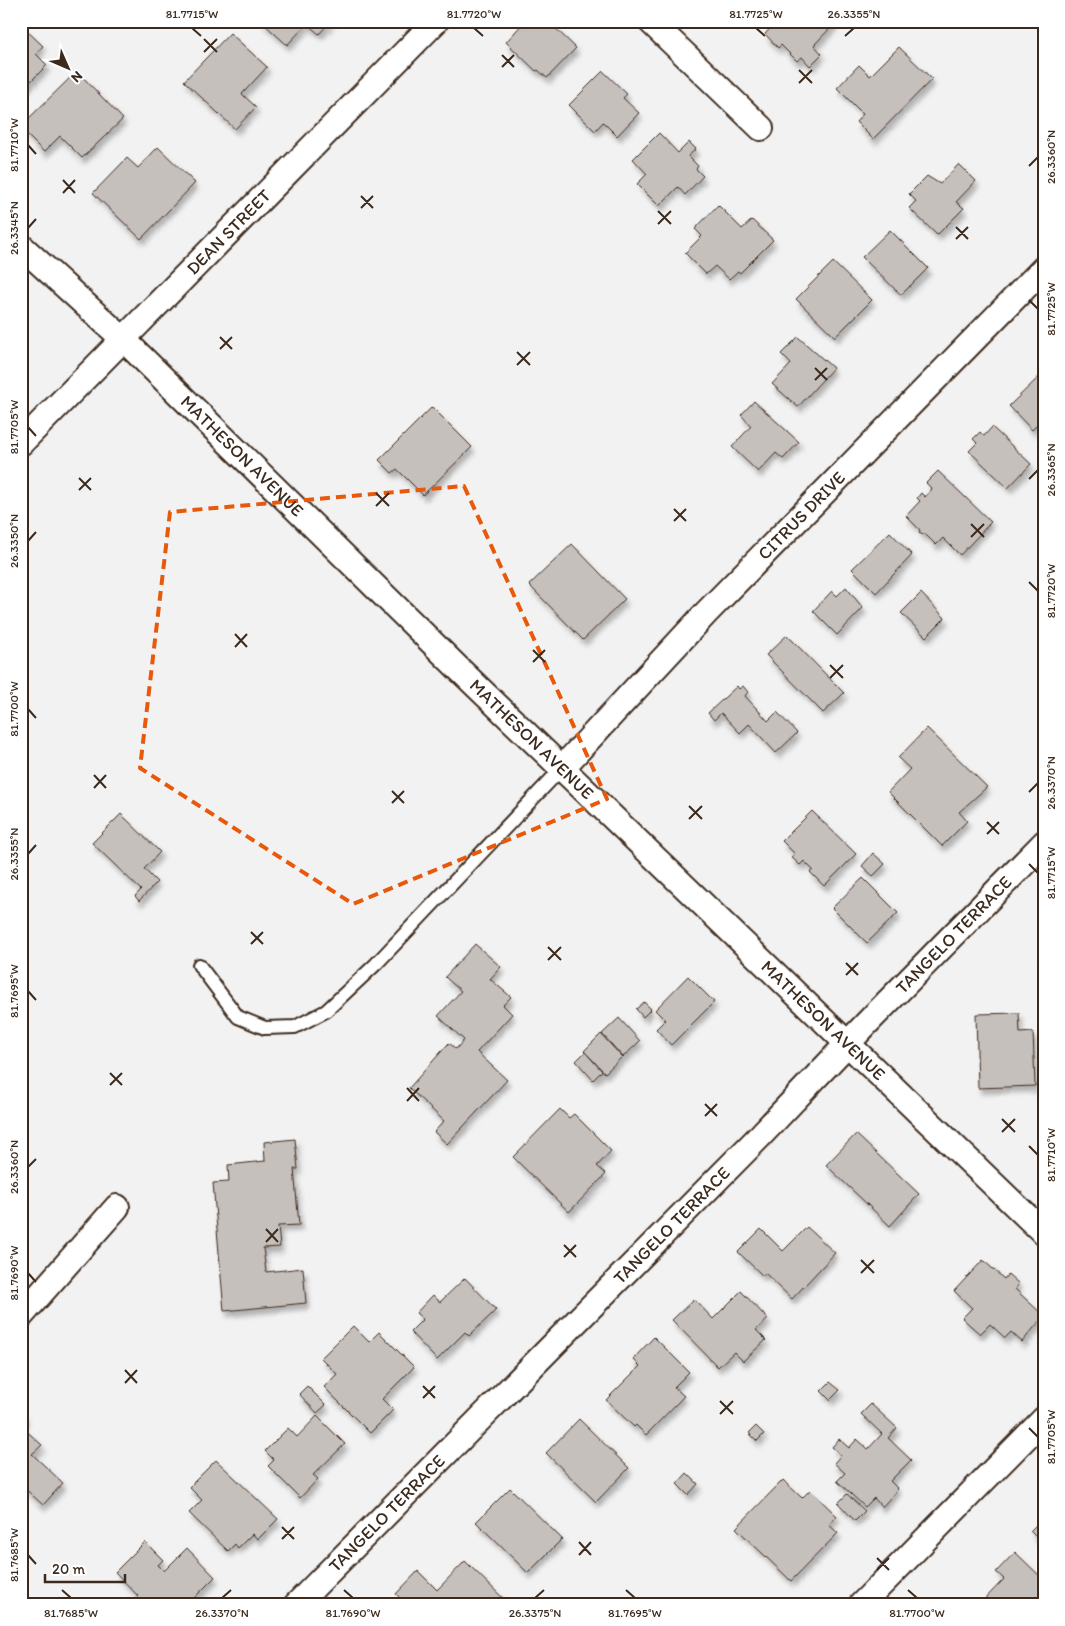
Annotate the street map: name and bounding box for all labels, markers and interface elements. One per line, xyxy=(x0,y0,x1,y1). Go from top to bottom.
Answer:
text: 81.7715°W xyxy=(166,7,218,21)
text: 81.7720°W xyxy=(447,7,501,21)
text: 81.7725°W xyxy=(729,7,783,21)
text: 26.3355°N xyxy=(828,7,880,21)
north arrow xyxy=(42,42,92,92)
text: N xyxy=(67,67,86,86)
text: 81.7710°W xyxy=(7,118,21,172)
text: 26.3360°N xyxy=(1044,130,1058,184)
street label: DEAN STREET xyxy=(182,185,275,279)
text: 26.3345°N xyxy=(7,201,21,255)
text: 81.7725°W xyxy=(1044,282,1058,336)
street label: MATHESON AVENUE xyxy=(176,391,308,521)
text: 81.7705°W xyxy=(7,400,21,454)
text: 26.3365°N xyxy=(1044,444,1058,496)
street label: CITRUS DRIVE xyxy=(753,467,850,564)
text: 26.3350°N xyxy=(7,514,21,568)
text: 81.7720°W xyxy=(1044,564,1058,618)
street label: MATHESON AVENUE xyxy=(465,674,598,804)
text: 81.7700°W xyxy=(7,681,21,737)
text: 26.3370°N xyxy=(1044,756,1058,810)
text: 26.3355°N xyxy=(7,828,21,880)
text: 81.7715°W xyxy=(1044,847,1058,899)
street label: TANGELO TERRACE xyxy=(891,871,1016,998)
street label: MATHESON AVENUE xyxy=(757,955,890,1085)
text: 81.7695°W xyxy=(7,964,21,1018)
text: 81.7710°W xyxy=(1044,1128,1058,1182)
text: 26.3360°N xyxy=(7,1140,21,1194)
street label: TANGELO TERRACE xyxy=(609,1162,734,1289)
text: 81.7690°W xyxy=(7,1246,21,1300)
text: 81.7705°W xyxy=(1044,1410,1058,1464)
street label: TANGELO TERRACE xyxy=(324,1450,450,1577)
text: 81.7685°W xyxy=(7,1528,21,1582)
scale bar xyxy=(45,1551,125,1583)
text: 20 m xyxy=(52,1560,86,1578)
text: 81.7685°W xyxy=(44,1606,98,1620)
text: 26.3370°N xyxy=(195,1606,249,1620)
text: 81.7690°W xyxy=(326,1606,380,1620)
text: 26.3375°N xyxy=(509,1606,561,1620)
text: 81.7695°W xyxy=(608,1606,662,1620)
text: 81.7700°W xyxy=(889,1606,945,1620)

